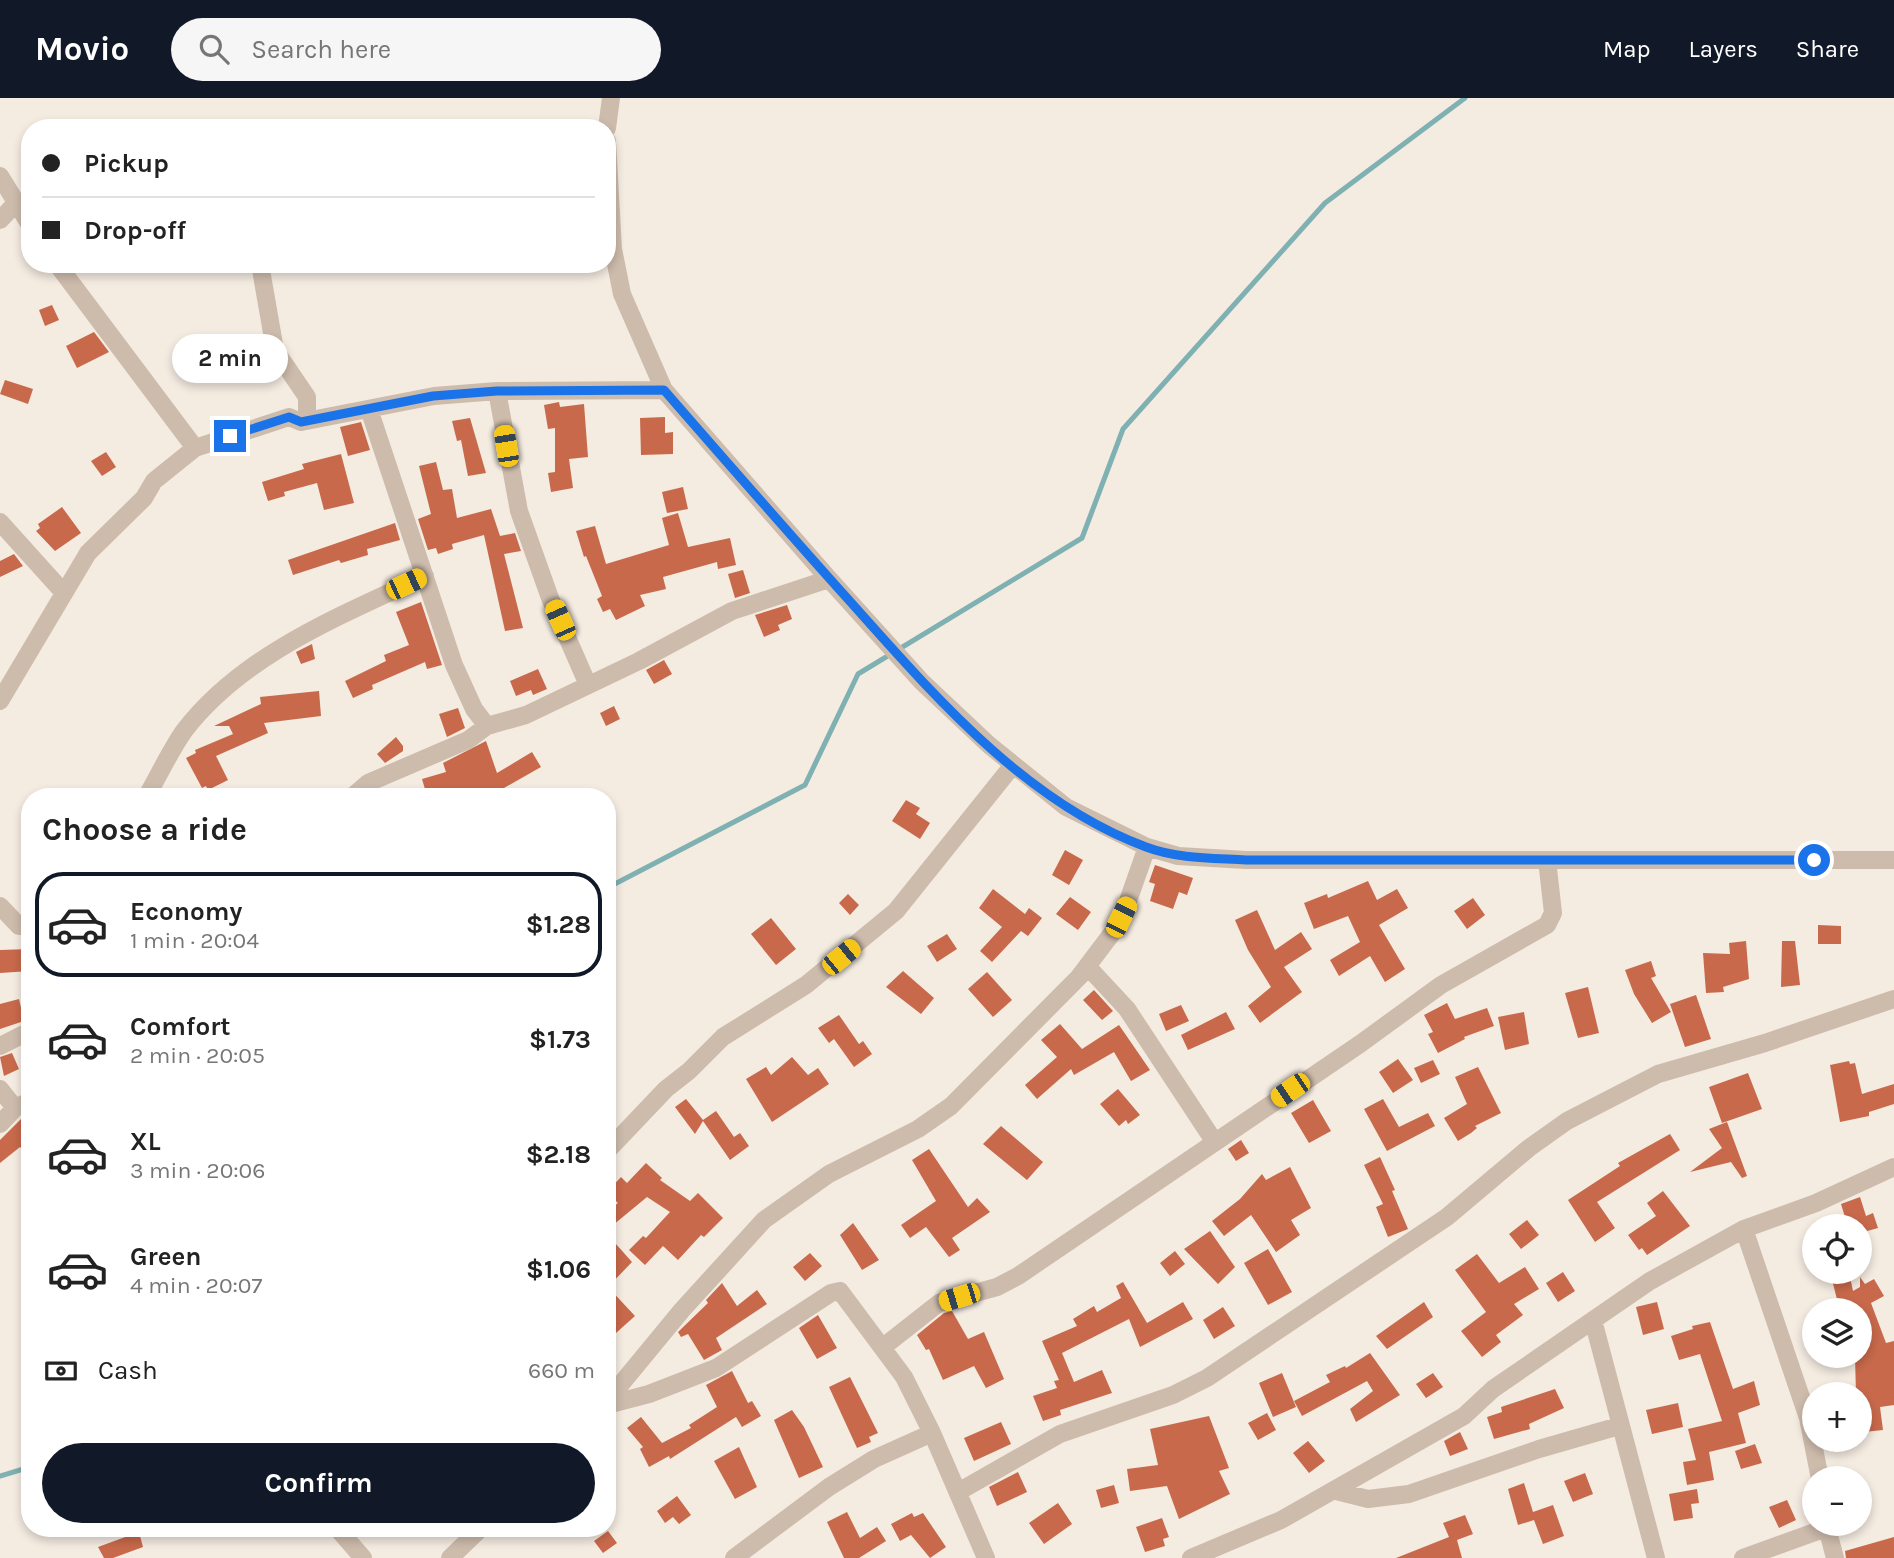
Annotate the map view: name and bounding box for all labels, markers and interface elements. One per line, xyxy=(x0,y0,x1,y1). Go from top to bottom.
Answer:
search box xyxy=(171,18,661,81)
text: Movio xyxy=(35,30,129,68)
icon: search xyxy=(195,30,233,68)
text: Search here xyxy=(251,34,391,65)
text: Map xyxy=(1603,35,1651,63)
text: Layers xyxy=(1689,35,1758,63)
text: Share xyxy=(1796,35,1859,63)
text: Pickup xyxy=(84,148,169,179)
text: Drop-off xyxy=(84,215,186,246)
callout: 2 min xyxy=(172,334,288,384)
text: 2 min xyxy=(198,345,262,372)
route end xyxy=(214,420,246,452)
car xyxy=(493,424,520,468)
car xyxy=(383,566,430,602)
car xyxy=(542,597,579,643)
text: Choose a ride xyxy=(42,811,247,848)
route start xyxy=(1798,844,1830,876)
icon: car xyxy=(46,893,109,956)
car xyxy=(1103,894,1140,940)
text: Economy xyxy=(130,896,242,927)
text: $1.28 xyxy=(526,909,591,940)
text: 1 min · 20:04 xyxy=(130,927,259,954)
car xyxy=(819,936,864,978)
icon: car xyxy=(46,1008,109,1071)
text: Comfort xyxy=(130,1011,231,1042)
text: $1.73 xyxy=(529,1024,591,1055)
text: 2 min · 20:05 xyxy=(130,1042,265,1069)
car xyxy=(1267,1070,1314,1110)
icon: car xyxy=(46,1123,109,1186)
text: XL xyxy=(130,1126,161,1157)
text: $2.18 xyxy=(526,1139,591,1170)
text: 3 min · 20:06 xyxy=(130,1157,265,1184)
map controls xyxy=(1802,1214,1872,1536)
button: locate xyxy=(1802,1214,1872,1284)
icon: car xyxy=(46,1238,109,1301)
text: Green xyxy=(130,1241,202,1272)
text: $1.06 xyxy=(526,1254,591,1285)
text: 4 min · 20:07 xyxy=(130,1272,262,1299)
car xyxy=(936,1281,983,1313)
button: layers xyxy=(1802,1298,1872,1368)
icon: cash xyxy=(42,1352,80,1390)
text: Cash xyxy=(98,1355,158,1386)
text: 660 m xyxy=(528,1357,595,1384)
button: + xyxy=(1802,1382,1872,1452)
button: Confirm xyxy=(42,1443,595,1523)
button: − xyxy=(1802,1466,1872,1536)

